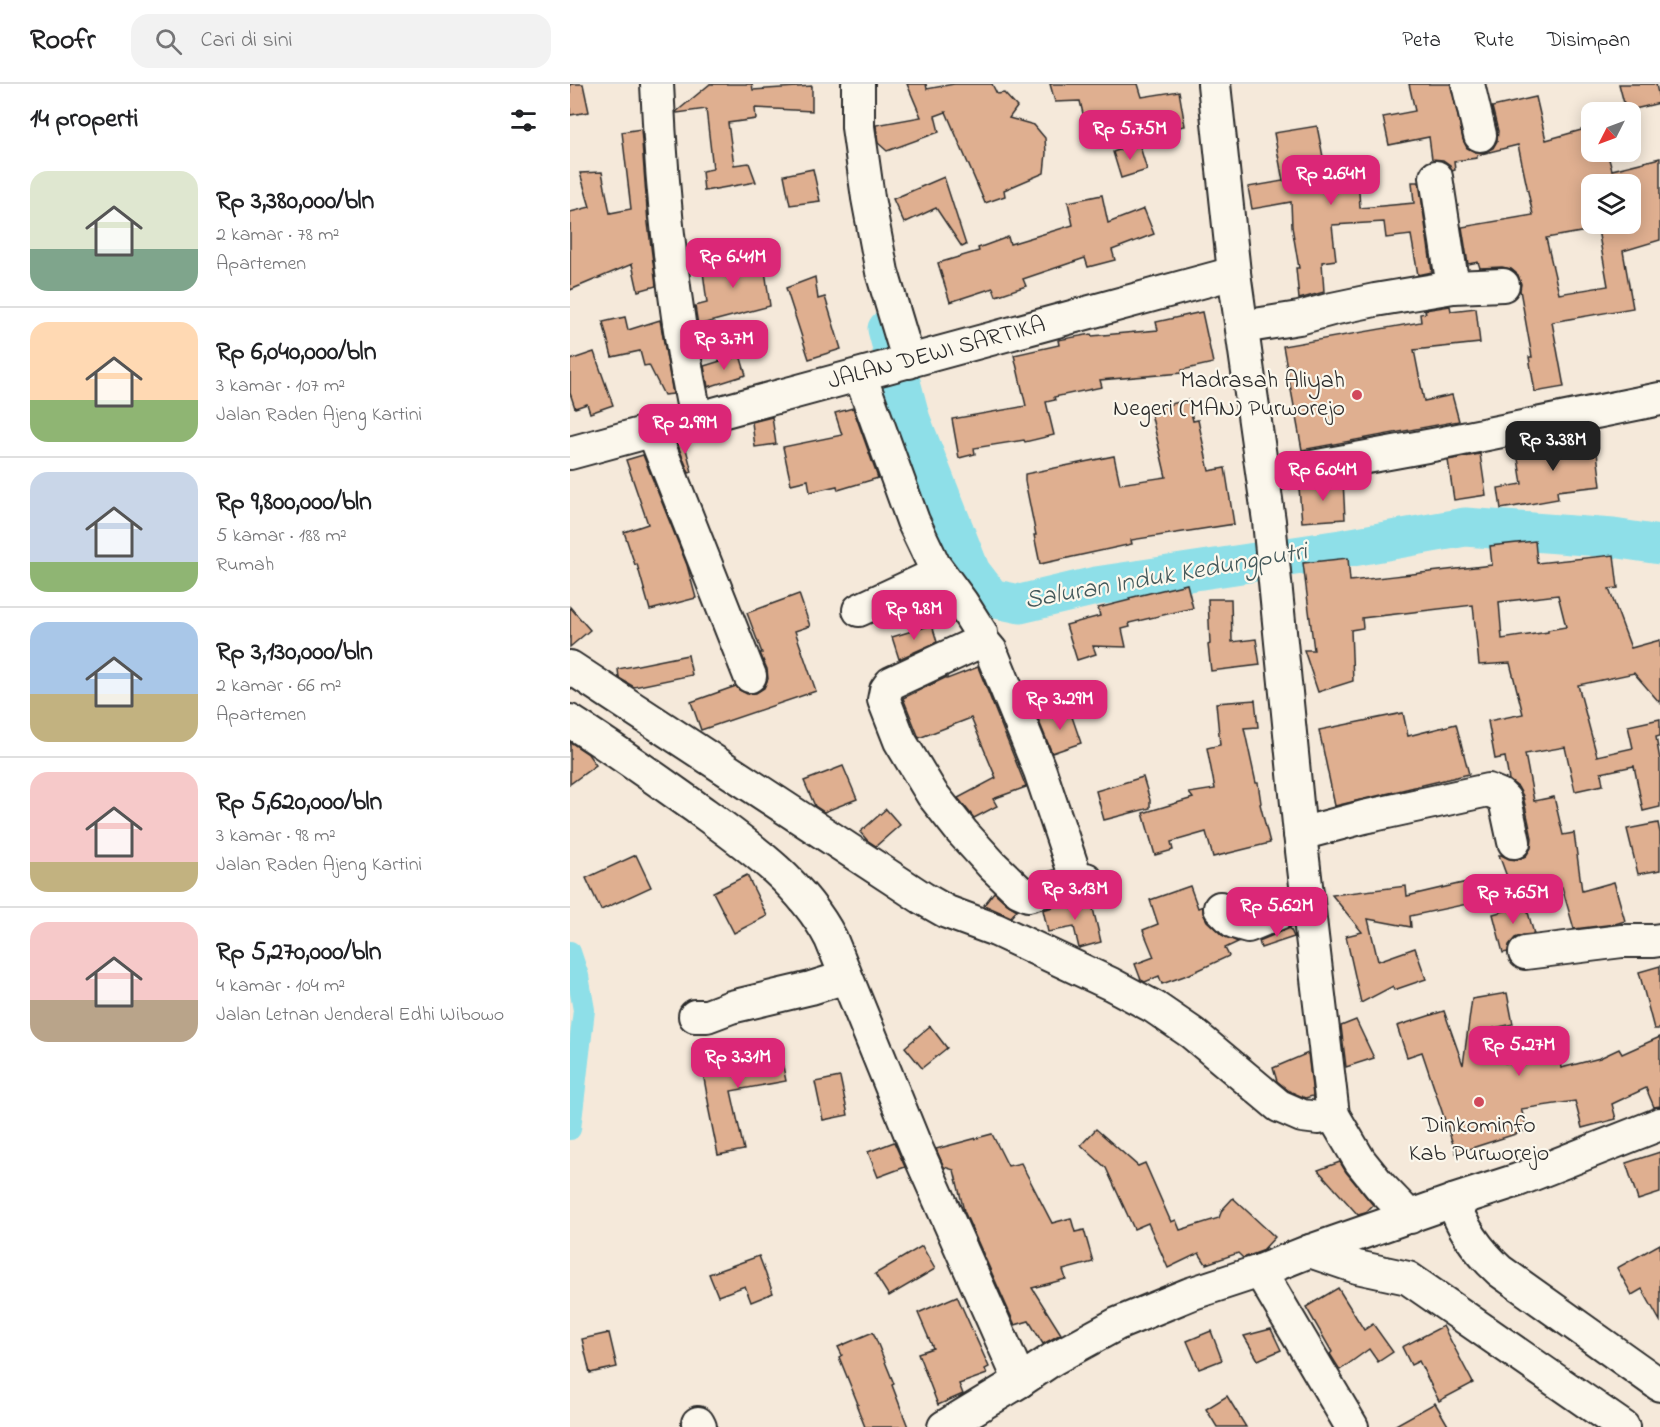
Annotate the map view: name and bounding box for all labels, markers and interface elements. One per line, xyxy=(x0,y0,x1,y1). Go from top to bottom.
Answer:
search box xyxy=(131,14,551,68)
text: Roofr xyxy=(30,21,95,62)
icon: search xyxy=(152,25,185,58)
text: Cari di sini xyxy=(200,25,292,57)
text: Peta xyxy=(1402,26,1441,56)
text: Rute xyxy=(1474,26,1514,56)
text: Disimpan xyxy=(1547,26,1630,56)
text: 14 properti xyxy=(30,101,138,139)
north arrow xyxy=(1581,102,1641,162)
map controls xyxy=(1581,102,1641,234)
icon: filters xyxy=(507,104,540,137)
pin: Rp 5.75M xyxy=(1068,110,1192,161)
text: Rp 5.75M xyxy=(1093,115,1167,144)
pin: Rp 2.64M xyxy=(1269,155,1393,206)
text: Rp 2.64M xyxy=(1296,160,1366,189)
button: layers xyxy=(1581,174,1641,234)
text: Rp 3,380,000/bln xyxy=(216,183,374,221)
icon: home xyxy=(78,195,150,267)
text: 2 kamar · 78 m² xyxy=(216,221,339,250)
pin: Rp 6.41M xyxy=(671,238,795,289)
text: Rp 6.41M xyxy=(700,243,766,272)
text: Apartemen xyxy=(216,250,306,279)
street label: JALAN DEWI SARTIKA xyxy=(824,308,1050,400)
pin: Rp 3.7M xyxy=(669,320,779,371)
text: Rp 3.7M xyxy=(694,325,754,354)
text: Rp 6,040,000/bln xyxy=(216,334,376,372)
icon: home xyxy=(78,346,150,418)
place label: Madrasah Aliyah Negeri (MAN) Purworejo xyxy=(1113,364,1345,427)
text: 3 kamar · 107 m² xyxy=(216,372,345,401)
marker: Madrasah Aliyah Negeri (MAN) Purworejo xyxy=(1350,388,1364,402)
text: Jalan Raden Ajeng Kartini xyxy=(216,401,422,430)
pin: Rp 2.99M xyxy=(623,404,747,455)
text: Rp 2.99M xyxy=(652,409,718,438)
pin: Rp 3.38M xyxy=(1491,421,1615,472)
text: Rp 3.38M xyxy=(1519,426,1587,455)
pin: Rp 6.04M xyxy=(1261,451,1385,502)
text: Rp 6.04M xyxy=(1289,456,1357,485)
text: Rp 9,800,000/bln xyxy=(216,484,372,522)
icon: home xyxy=(78,496,150,568)
text: 5 kamar · 188 m² xyxy=(216,522,347,551)
water label: Saluran Induk Kedungputri xyxy=(1022,533,1312,621)
text: Rumah xyxy=(216,551,274,580)
pin: Rp 9.8M xyxy=(859,590,969,641)
text: Rp 9.8M xyxy=(886,595,942,624)
text: Rp 3,130,000/bln xyxy=(216,634,373,672)
icon: home xyxy=(78,646,150,718)
text: 2 kamar · 66 m² xyxy=(216,672,341,701)
pin: Rp 3.29M xyxy=(998,680,1122,731)
text: Rp 3.29M xyxy=(1026,685,1094,714)
text: Apartemen xyxy=(216,701,306,730)
text: Rp 5,620,000/bln xyxy=(216,784,382,822)
icon: home xyxy=(78,796,150,868)
text: 3 kamar · 98 m² xyxy=(216,822,336,851)
text: Jalan Raden Ajeng Kartini xyxy=(216,851,422,880)
pin: Rp 3.13M xyxy=(1013,870,1137,921)
pin: Rp 7.65M xyxy=(1451,874,1575,925)
text: Rp 3.13M xyxy=(1042,875,1108,904)
text: Rp 7.65M xyxy=(1477,879,1549,908)
pin: Rp 5.62M xyxy=(1215,887,1339,938)
text: Rp 5.62M xyxy=(1240,892,1314,921)
text: Rp 5,270,000/bln xyxy=(216,934,382,972)
icon: home xyxy=(78,946,150,1018)
text: 4 kamar · 104 m² xyxy=(216,972,345,1001)
text: Jalan Letnan Jenderal Edhi Wibowo xyxy=(216,1001,504,1030)
pin: Rp 5.27M xyxy=(1457,1026,1581,1077)
text: Rp 5.27M xyxy=(1483,1031,1555,1060)
pin: Rp 3.31M xyxy=(676,1038,800,1089)
text: Rp 3.31M xyxy=(705,1043,771,1072)
marker: Dinkominfo Kab Purworejo xyxy=(1472,1095,1486,1109)
place label: Dinkominfo Kab Purworejo xyxy=(1409,1109,1549,1172)

